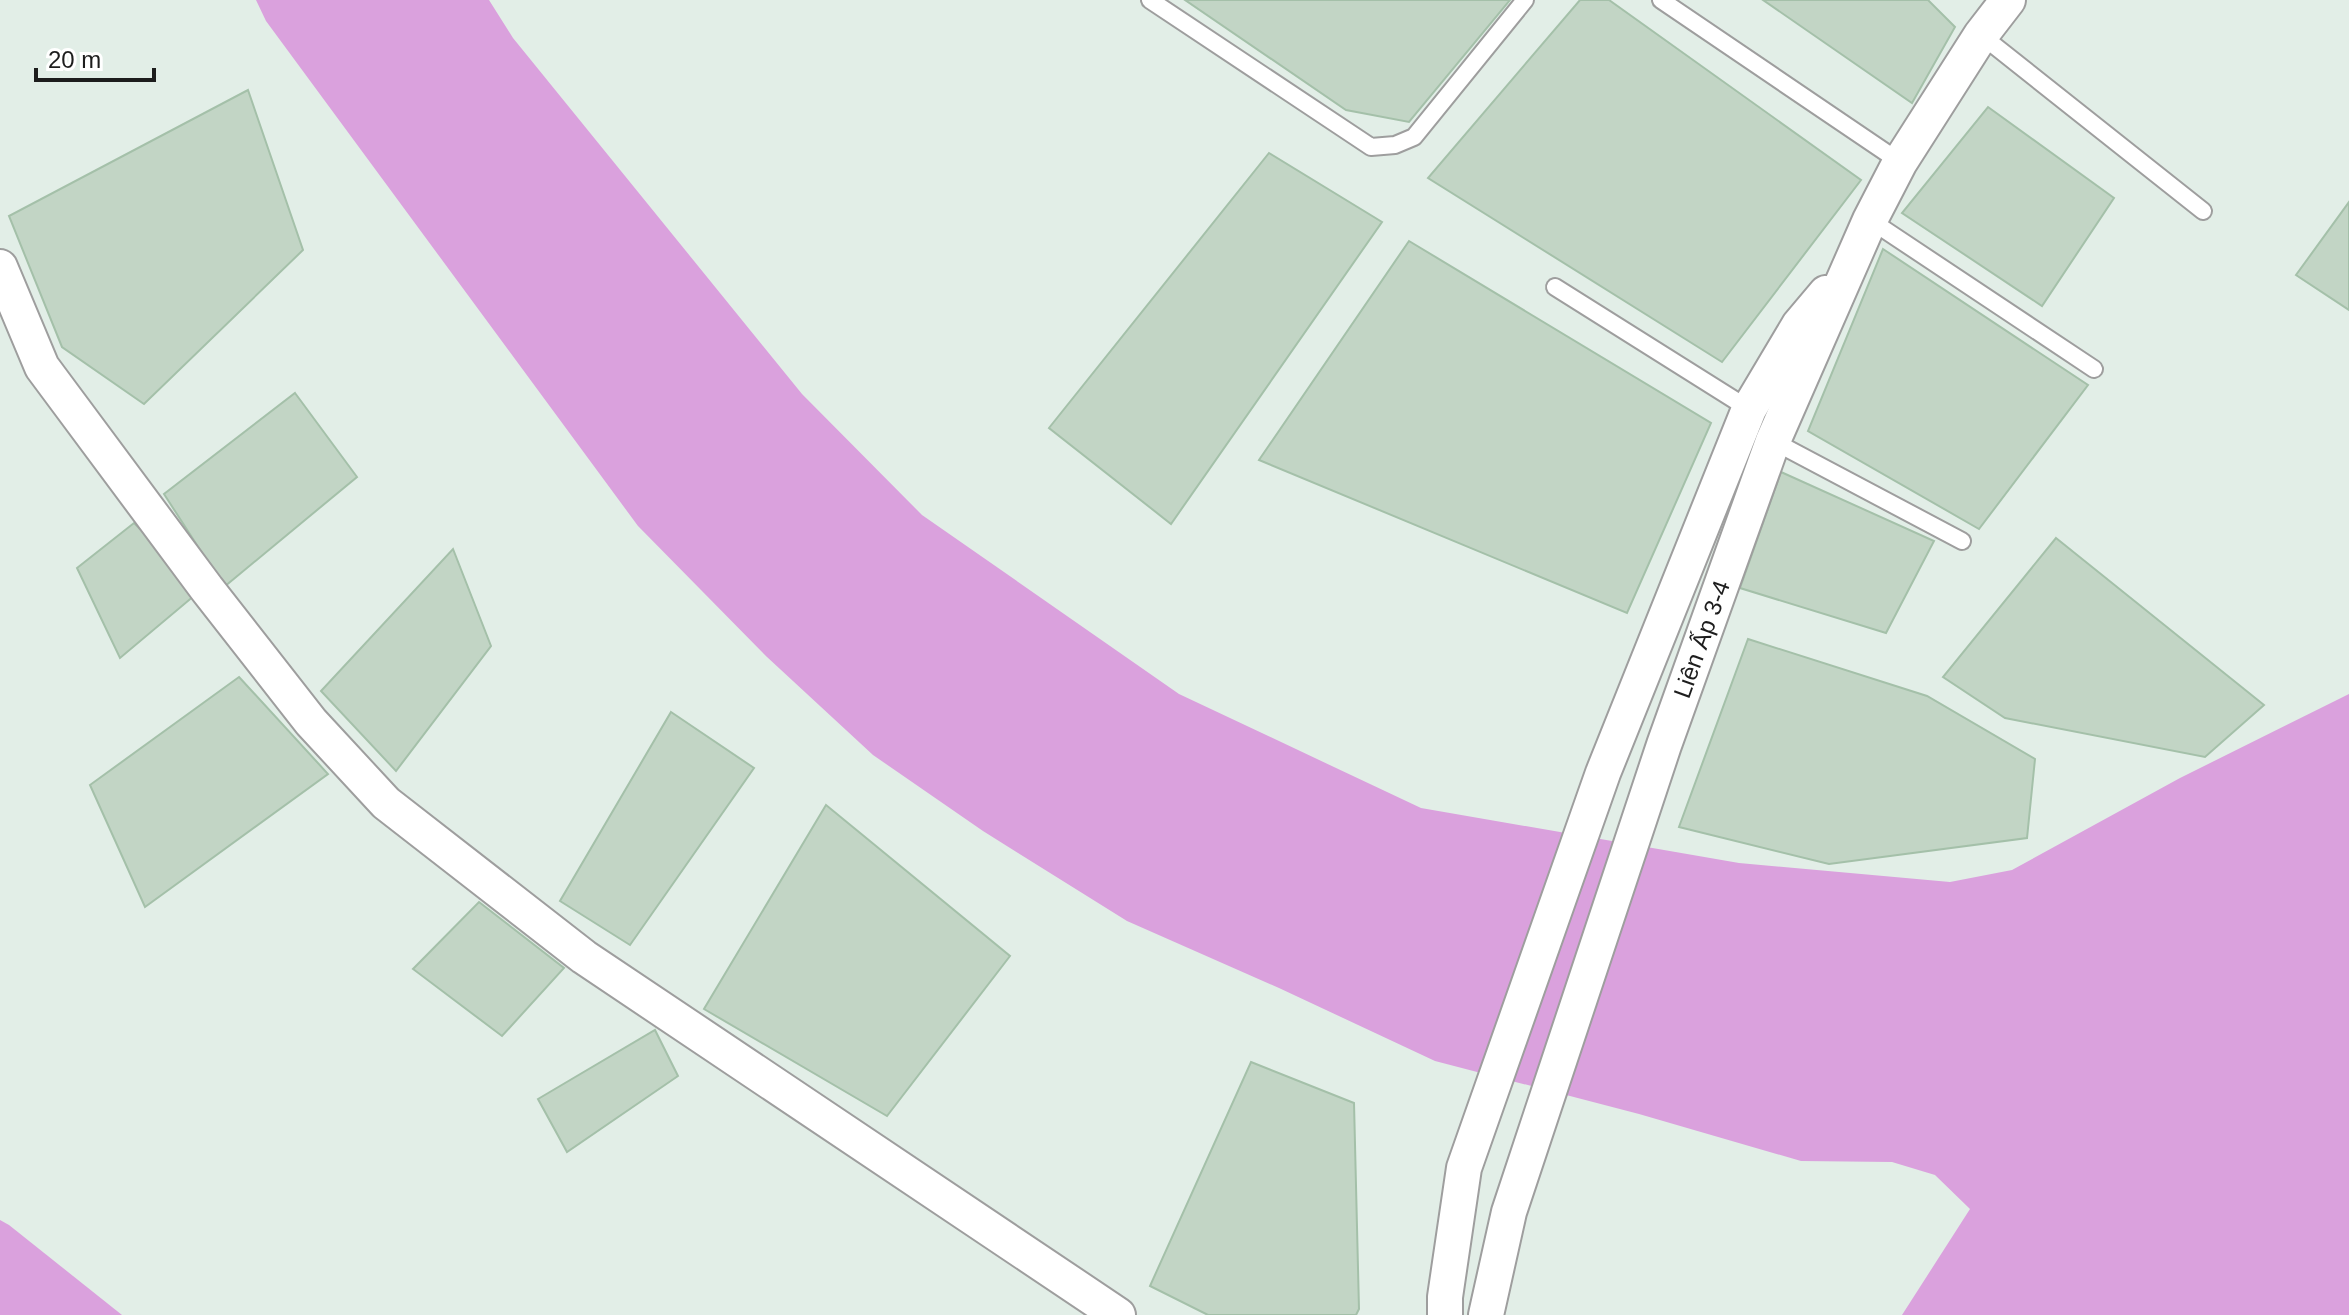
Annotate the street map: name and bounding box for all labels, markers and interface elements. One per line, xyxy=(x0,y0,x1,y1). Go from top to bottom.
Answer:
scale bar xyxy=(36,32,154,82)
text: 20 m xyxy=(48,46,101,73)
street label: Liên Ấp 3-4 xyxy=(1668,577,1735,701)

